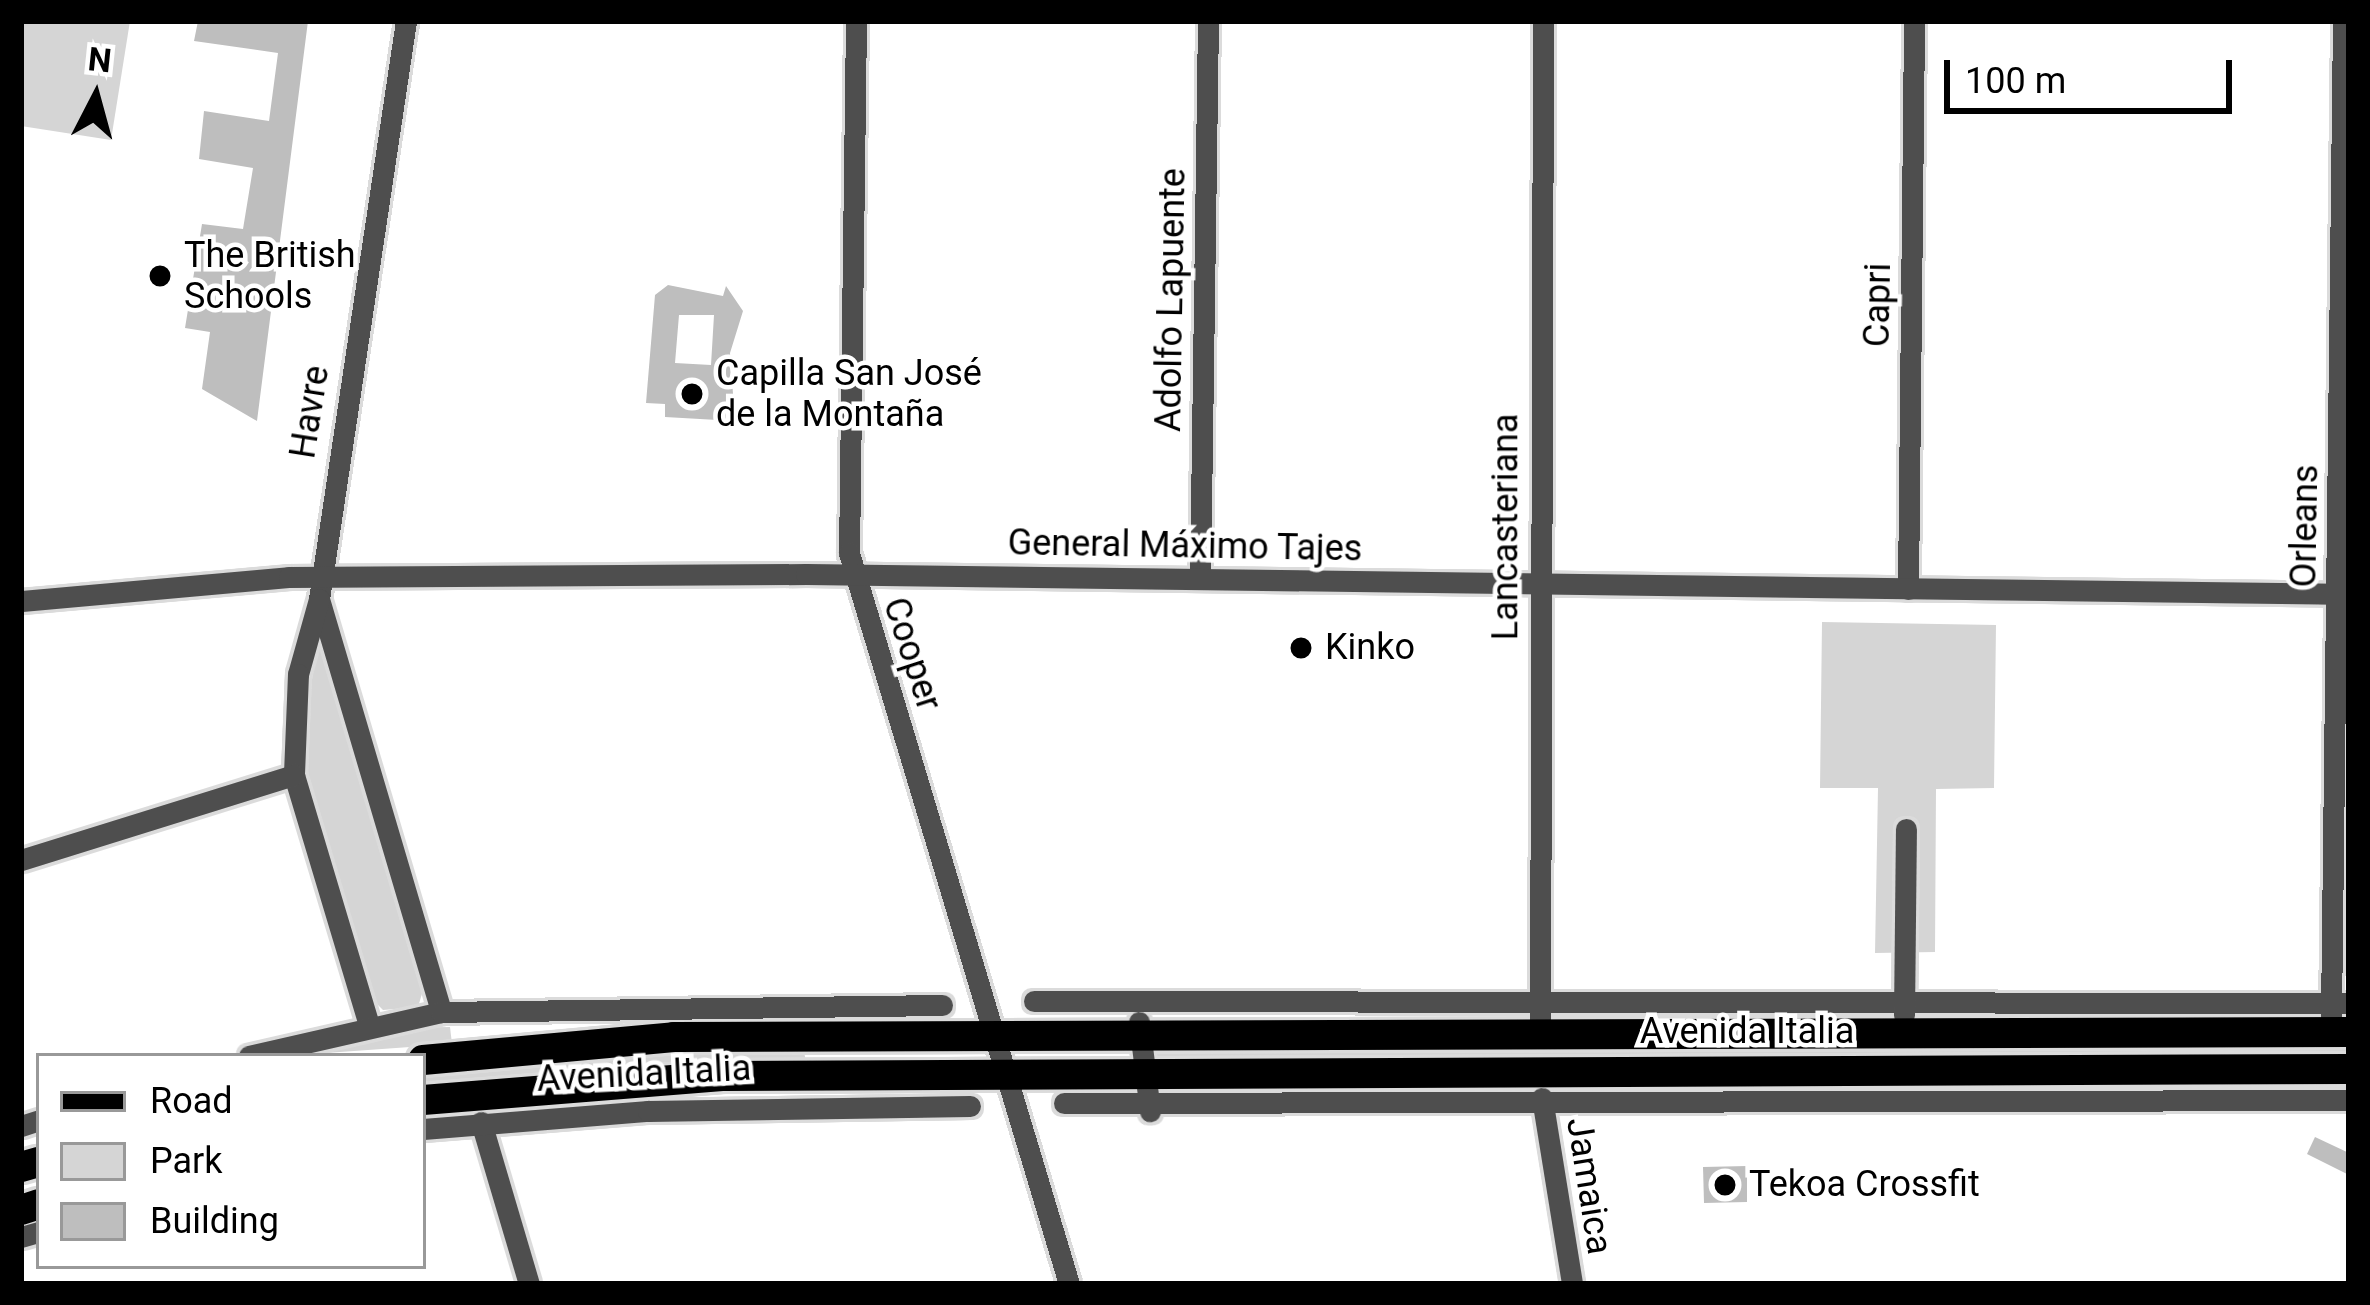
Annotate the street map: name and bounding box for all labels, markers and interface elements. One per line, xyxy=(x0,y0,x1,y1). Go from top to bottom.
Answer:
north arrow xyxy=(36,36,156,156)
scale bar xyxy=(1950,36,2238,110)
text: N xyxy=(86,39,113,80)
text: 100 m xyxy=(1965,60,2066,102)
street label: Adolfo Lapuente xyxy=(1147,168,1195,432)
place label: The British Schools xyxy=(184,233,356,318)
marker: The British Schools xyxy=(147,263,173,289)
street label: Capri xyxy=(1856,263,1900,347)
place label: Capilla San José de la Montaña xyxy=(716,351,982,436)
street label: Havre xyxy=(281,362,339,462)
marker: Capilla San José de la Montaña xyxy=(679,381,705,407)
street label: Lancasteriana xyxy=(1484,414,1528,640)
street label: Orleans xyxy=(2282,464,2328,588)
street label: General Máximo Tajes xyxy=(1007,521,1363,571)
street label: Cooper xyxy=(874,592,950,716)
place label: Kinko xyxy=(1325,626,1415,670)
marker: Kinko xyxy=(1288,635,1314,661)
street label: Avenida Italia xyxy=(1640,1010,1854,1054)
street label: Avenida Italia xyxy=(536,1047,752,1101)
legend xyxy=(36,1053,426,1269)
text: Road xyxy=(150,1080,233,1122)
street label: Jamaica xyxy=(1557,1115,1621,1257)
text: Park xyxy=(150,1140,223,1182)
place label: Tekoa Crossfit xyxy=(1749,1163,1980,1207)
marker: Tekoa Crossfit xyxy=(1712,1172,1738,1198)
text: Building xyxy=(150,1200,279,1242)

